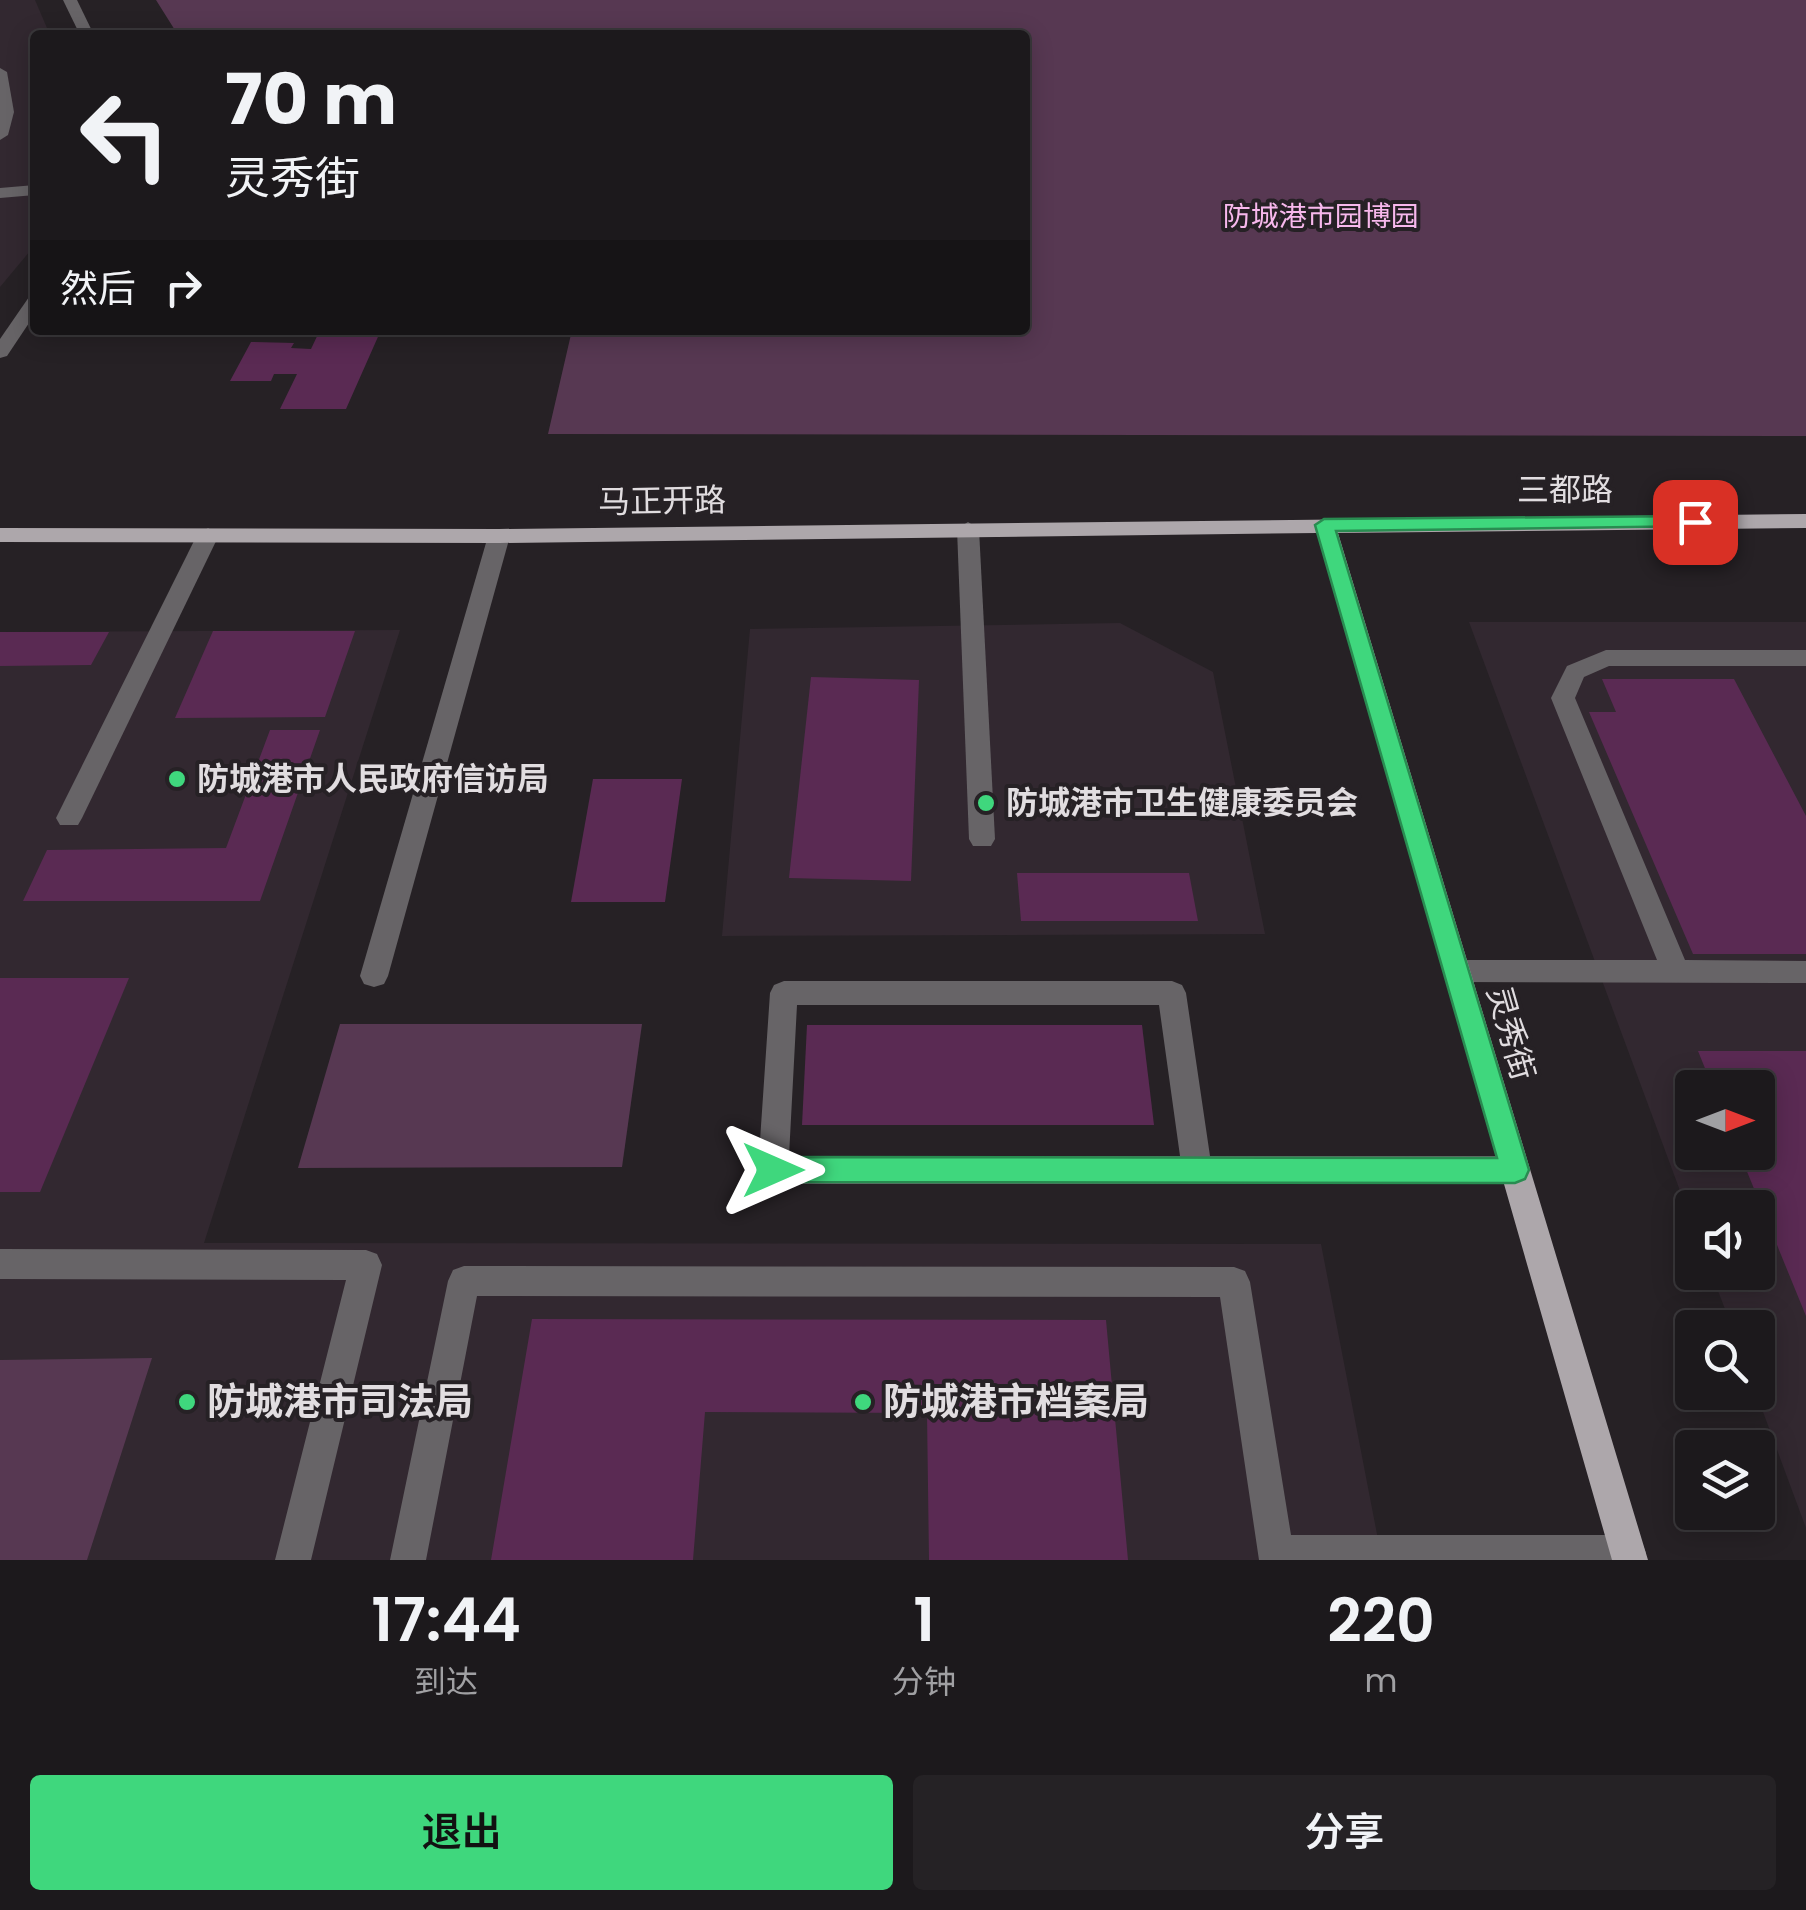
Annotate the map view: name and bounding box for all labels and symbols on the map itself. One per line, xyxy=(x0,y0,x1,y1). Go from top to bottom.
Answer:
park label: 防城港市园博园 xyxy=(1223,197,1419,236)
street label: 三都路 xyxy=(1517,467,1613,512)
street label: 马正开路 xyxy=(598,477,726,524)
pin xyxy=(1653,480,1738,565)
place label: 防城港市人民政府信访局 xyxy=(197,756,549,801)
marker: 防城港市人民政府信访局 xyxy=(166,768,188,790)
place label: 防城港市卫生健康委员会 xyxy=(1006,780,1358,825)
marker: 防城港市卫生健康委员会 xyxy=(975,792,997,814)
street label: 灵秀街 xyxy=(1477,981,1546,1085)
north arrow xyxy=(1675,1070,1775,1170)
position arrow xyxy=(721,1118,825,1222)
place label: 防城港市司法局 xyxy=(207,1375,473,1428)
place label: 防城港市档案局 xyxy=(883,1375,1149,1428)
marker: 防城港市司法局 xyxy=(176,1391,198,1413)
marker: 防城港市档案局 xyxy=(852,1391,874,1413)

